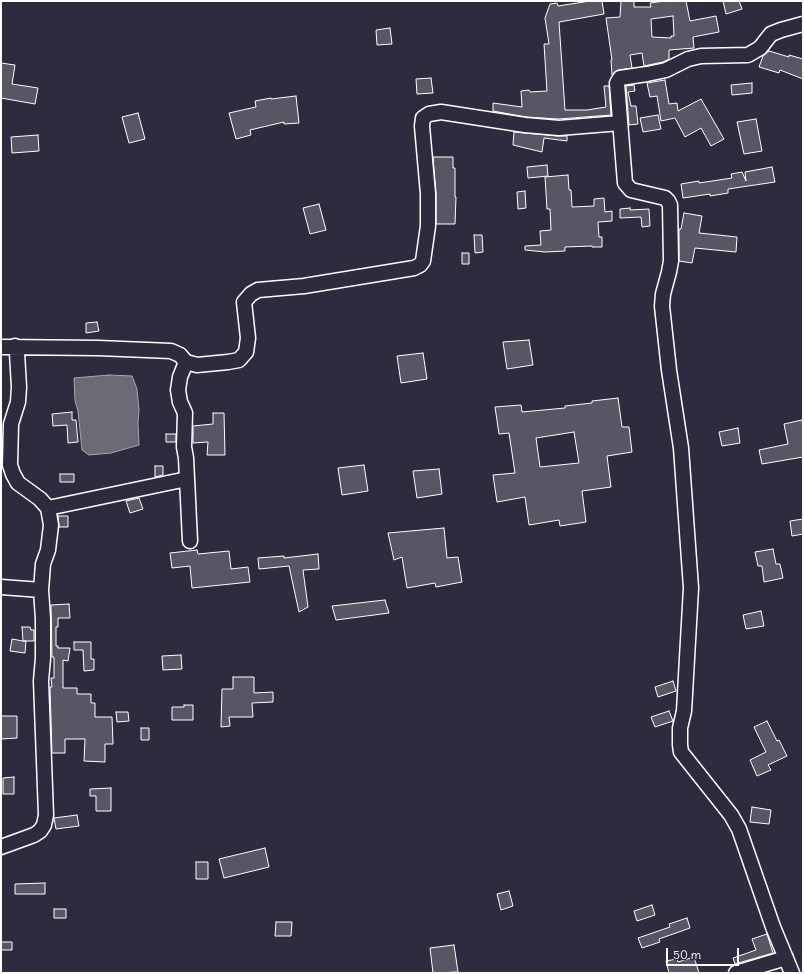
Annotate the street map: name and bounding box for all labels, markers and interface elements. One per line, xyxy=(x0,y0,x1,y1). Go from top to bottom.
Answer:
scale bar xyxy=(668,940,741,966)
text: 50 m xyxy=(673,947,701,962)

